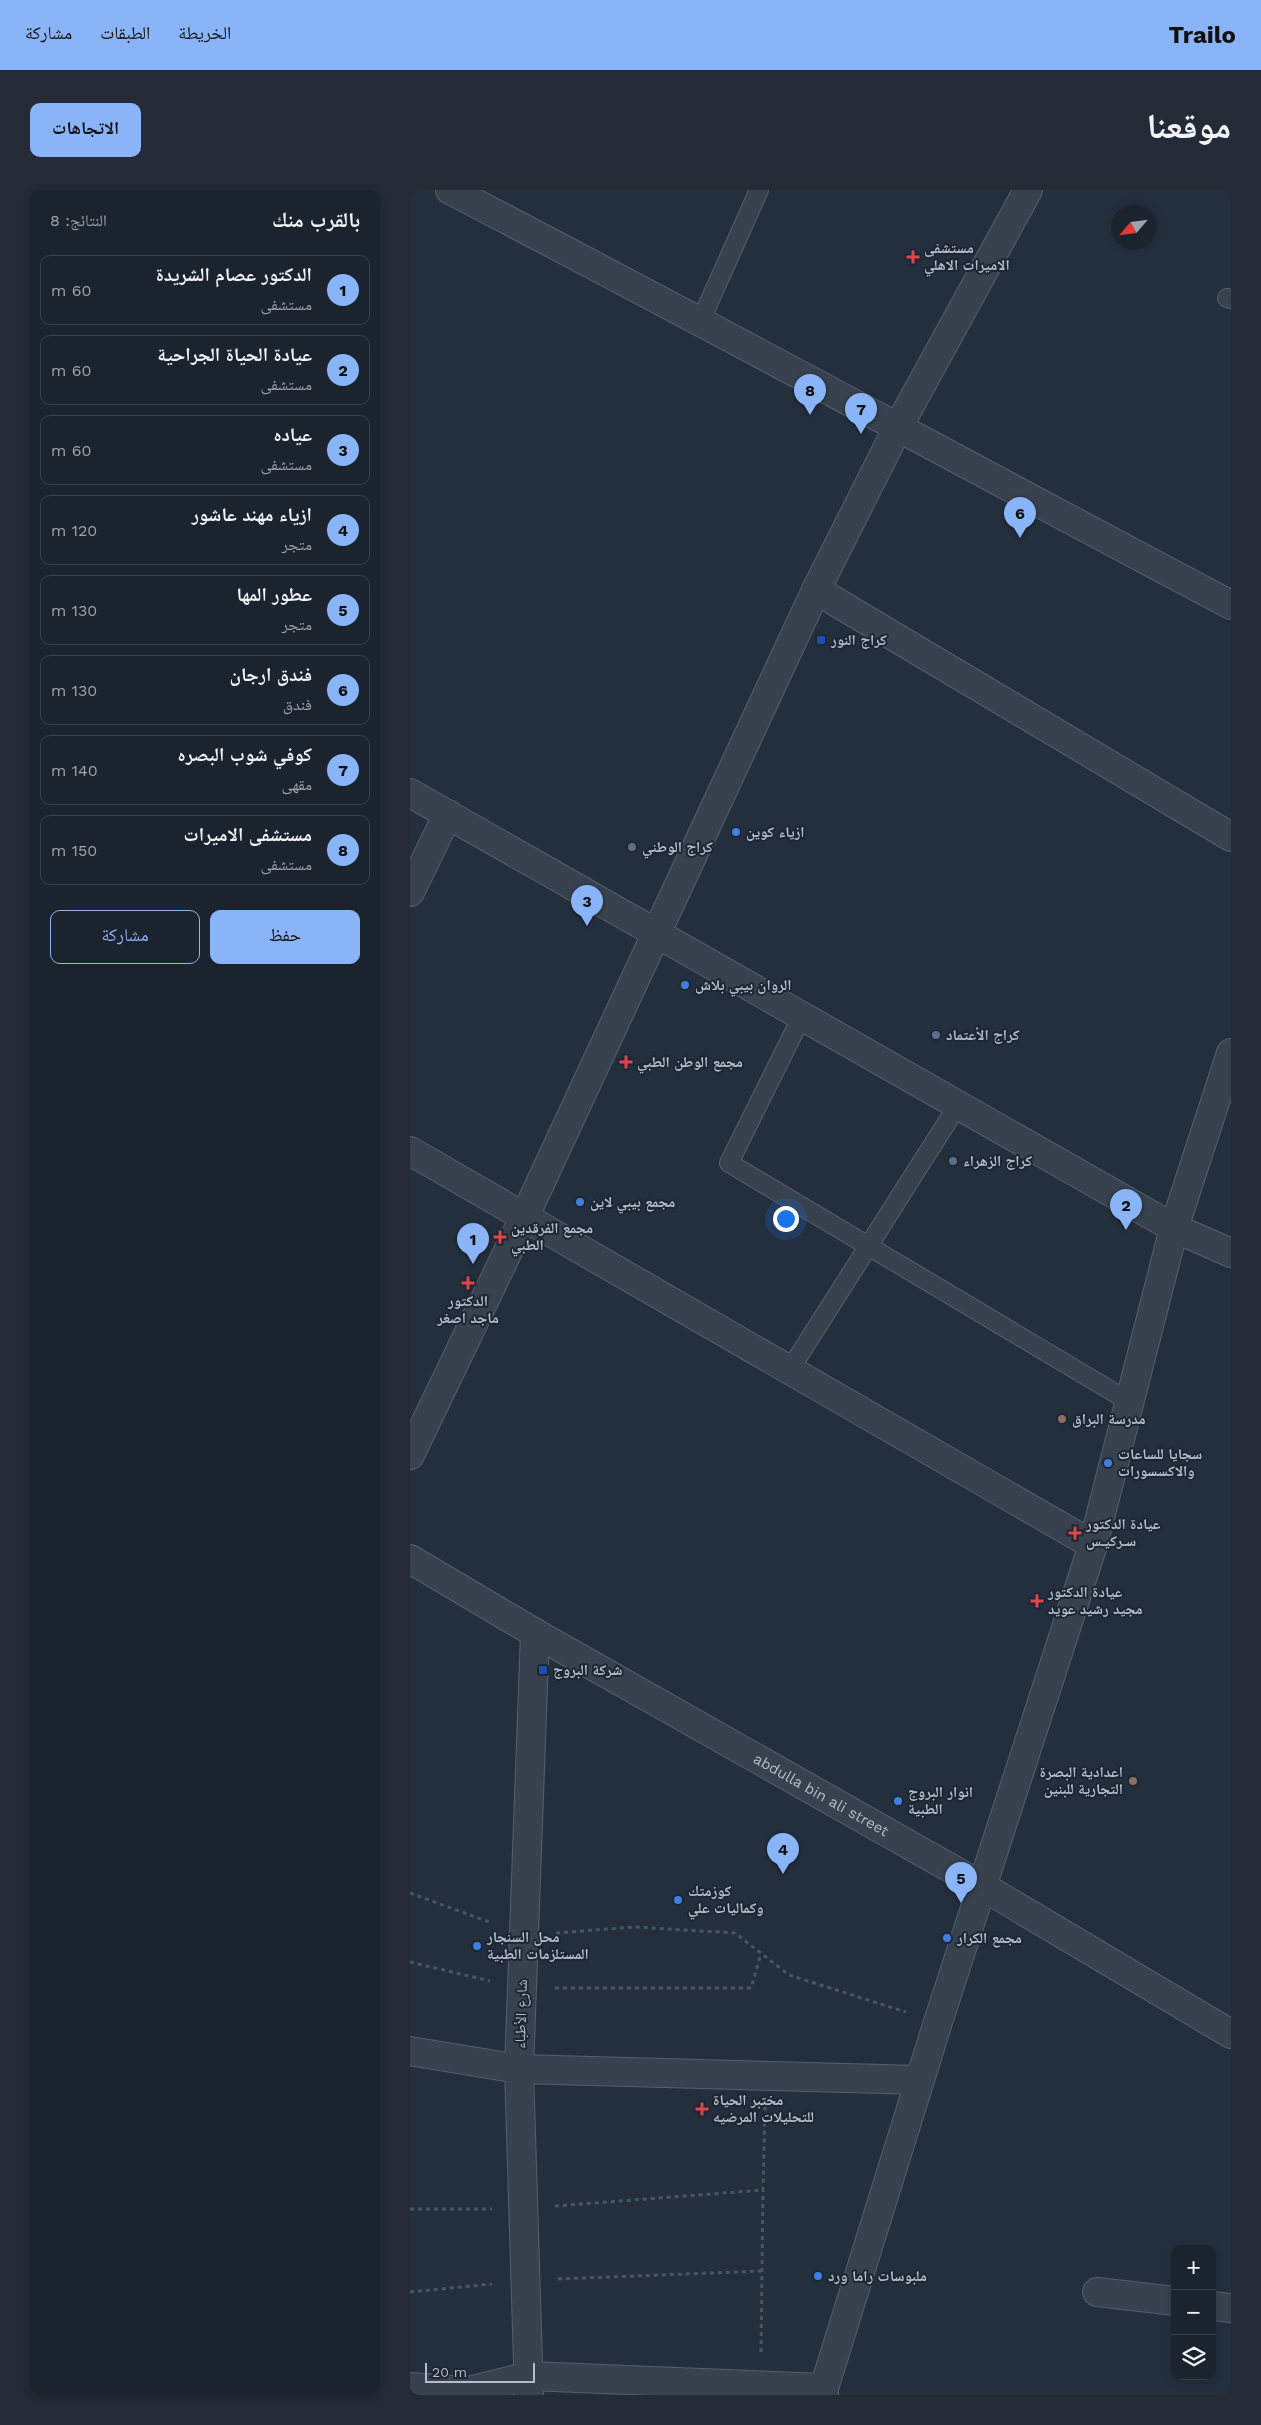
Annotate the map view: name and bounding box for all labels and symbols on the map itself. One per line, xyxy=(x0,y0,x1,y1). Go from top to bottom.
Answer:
north arrow xyxy=(1111,205,1156,250)
place label: مستشفى الاميرات الاهلي xyxy=(924,239,1010,277)
marker: مستشفى الاميرات الاهلي xyxy=(906,250,920,264)
pin: 8 xyxy=(794,374,826,415)
pin: 7 xyxy=(845,393,877,434)
pin: 6 xyxy=(1004,497,1036,538)
place label: كراج النور xyxy=(830,631,887,649)
marker: كراج النور xyxy=(815,634,827,646)
place label: ازياء كوين xyxy=(746,823,805,841)
marker: ازياء كوين xyxy=(730,826,742,838)
place label: كراج الوطني xyxy=(642,838,713,859)
marker: كراج الوطني xyxy=(626,841,638,853)
pin: 3 xyxy=(571,885,603,926)
place label: الروان بيبي بلاش xyxy=(695,976,792,997)
marker: الروان بيبي بلاش xyxy=(679,979,691,991)
place label: كراج الأعتماد xyxy=(946,1026,1020,1044)
marker: كراج الأعتماد xyxy=(930,1029,942,1041)
place label: مجمع الوطن الطبي xyxy=(637,1053,743,1074)
marker: مجمع الوطن الطبي xyxy=(619,1055,633,1069)
place label: كراج الزهراء xyxy=(963,1152,1032,1170)
marker: كراج الزهراء xyxy=(947,1155,959,1167)
pin: 2 xyxy=(1110,1189,1142,1230)
place label: مجمع بيبي لاين xyxy=(590,1193,675,1214)
marker: مجمع بيبي لاين xyxy=(574,1196,586,1208)
your location xyxy=(773,1206,799,1232)
place label: مجمع الفرقدين الطبي xyxy=(511,1219,593,1257)
pin: 1 xyxy=(457,1223,489,1264)
marker: مجمع الفرقدين الطبي xyxy=(493,1230,507,1244)
marker: الدكتور ماجد اصغر xyxy=(461,1276,475,1290)
place label: الدكتور ماجد اصغر xyxy=(436,1292,499,1327)
place label: مدرسة البراق xyxy=(1072,1410,1146,1428)
marker: مدرسة البراق xyxy=(1056,1413,1068,1425)
place label: سجايا للساعات والاكسسورات xyxy=(1118,1445,1202,1480)
marker: سجايا للساعات والاكسسورات xyxy=(1102,1457,1114,1469)
place label: عيادة الدكتور سـركيـس xyxy=(1085,1515,1161,1550)
marker: عيادة الدكتور سـركيـس xyxy=(1068,1526,1082,1540)
place label: عيادة الدكتور مجيد رشيد عويد xyxy=(1047,1583,1143,1618)
marker: عيادة الدكتور مجيد رشيد عويد xyxy=(1030,1594,1044,1608)
place label: شركة البروج xyxy=(553,1661,622,1679)
marker: شركة البروج xyxy=(537,1664,549,1676)
street label: abdulla bin ali street xyxy=(750,1750,893,1841)
place label: اعدادية البصرة التجارية للبنين xyxy=(1040,1763,1123,1798)
marker: اعدادية البصرة التجارية للبنين xyxy=(1127,1775,1139,1787)
place label: انوار البروج الطبية xyxy=(908,1783,973,1818)
marker: انوار البروج الطبية xyxy=(892,1795,904,1807)
pin: 4 xyxy=(767,1833,799,1874)
pin: 5 xyxy=(945,1862,977,1903)
place label: كوزمتك وكماليات علي xyxy=(688,1882,764,1920)
marker: كوزمتك وكماليات علي xyxy=(672,1894,684,1906)
place label: محل السنجار المستلزمات الطبية xyxy=(486,1928,589,1963)
place label: مجمع الكرار xyxy=(956,1929,1022,1948)
marker: مجمع الكرار xyxy=(941,1932,953,1944)
marker: محل السنجار المستلزمات الطبية xyxy=(471,1940,483,1952)
street label: شارع الأطباء xyxy=(511,1979,532,2049)
place label: مختبر الحياة للتحليلات المرضيه xyxy=(713,2091,814,2126)
marker: مختبر الحياة للتحليلات المرضيه xyxy=(695,2102,709,2116)
place label: ملبوسات راما ورد xyxy=(828,2267,927,2285)
marker: ملبوسات راما ورد xyxy=(812,2270,824,2282)
scale bar xyxy=(425,2360,535,2383)

